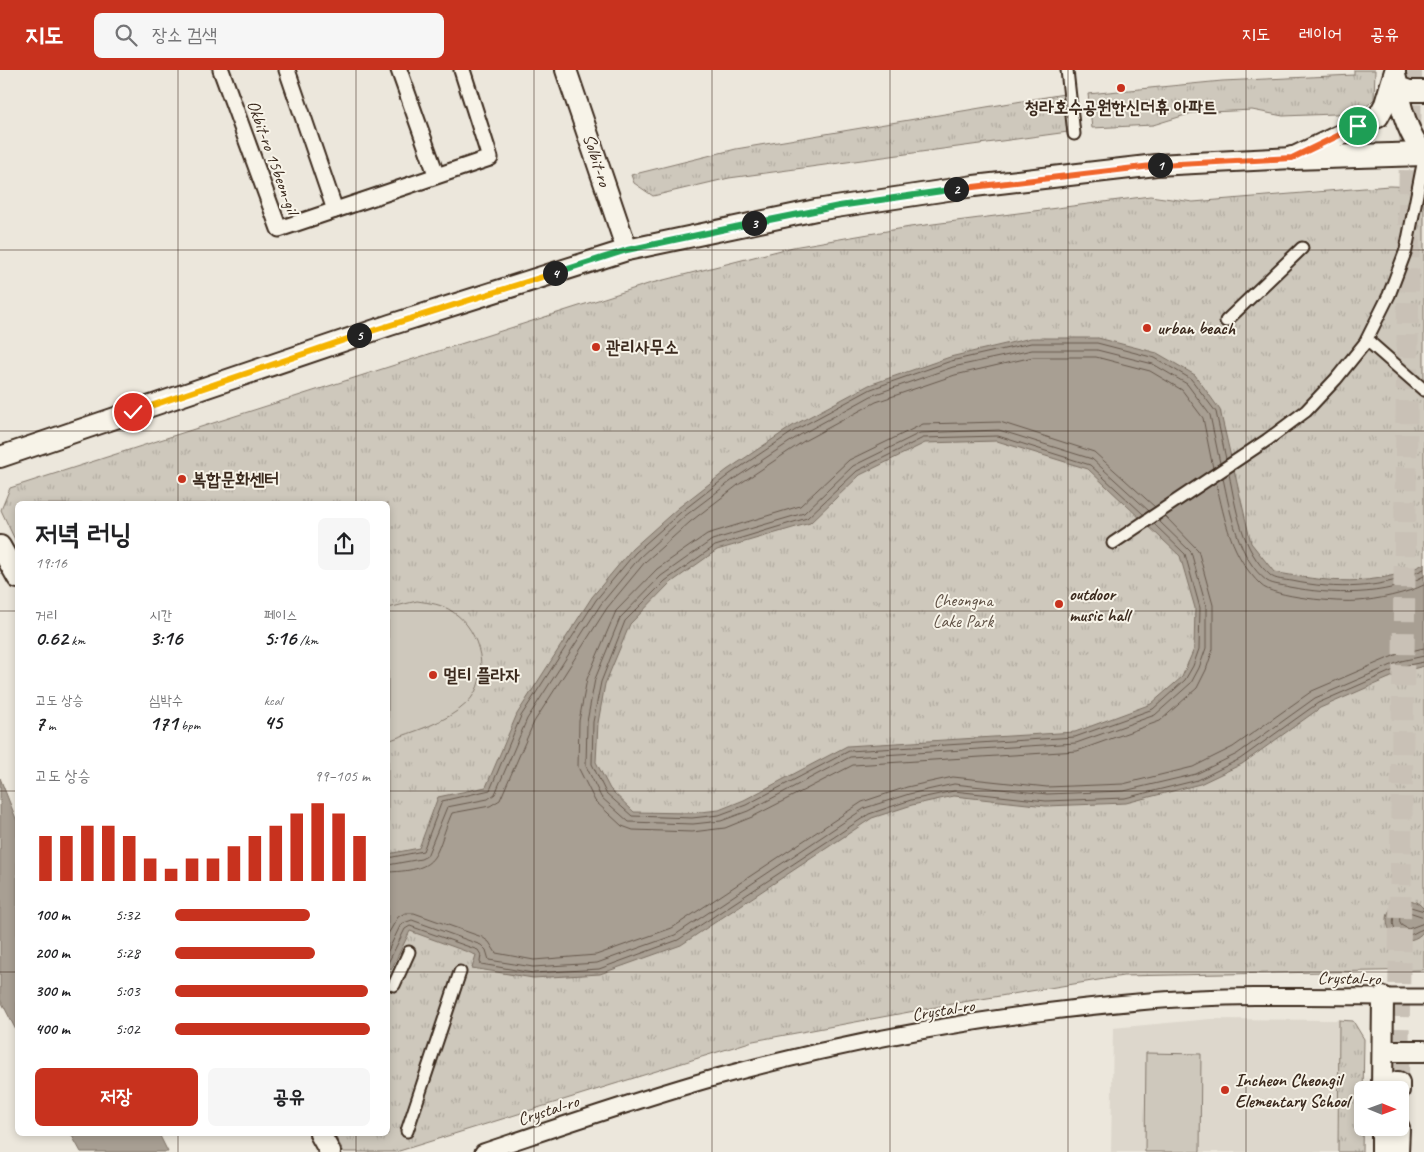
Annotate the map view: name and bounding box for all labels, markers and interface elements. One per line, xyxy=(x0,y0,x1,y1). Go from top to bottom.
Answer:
search box xyxy=(94,13,444,58)
text: 지도 xyxy=(25,20,64,50)
icon: search xyxy=(112,21,140,49)
text: 장소 검색 xyxy=(152,23,217,47)
text: 지도 xyxy=(1242,23,1271,45)
text: 레이어 xyxy=(1299,23,1342,45)
text: 공유 xyxy=(1370,23,1399,45)
marker: 청라호수공원한신더휴 아파트 xyxy=(1115,82,1127,94)
place label: 청라호수공원한신더휴 아파트 xyxy=(1025,96,1217,118)
street label: Okbit-ro 15beon-gil xyxy=(242,97,305,219)
pin xyxy=(1337,105,1379,147)
icon: arrive xyxy=(1344,112,1372,140)
street label: Solbit-ro xyxy=(578,131,616,191)
pin: 1 xyxy=(1148,152,1172,178)
text: 1 xyxy=(1157,157,1164,174)
pin: 2 xyxy=(944,176,968,202)
text: 2 xyxy=(953,181,960,198)
pin: 3 xyxy=(742,210,766,236)
text: 3 xyxy=(751,215,758,232)
pin: 4 xyxy=(542,260,568,286)
text: 4 xyxy=(552,265,559,282)
place label: urban beach xyxy=(1157,317,1236,339)
pin: 5 xyxy=(346,322,372,348)
marker: urban beach xyxy=(1141,322,1153,334)
text: 5 xyxy=(356,327,363,344)
place label: 관리사무소 xyxy=(606,336,678,358)
marker: 관리사무소 xyxy=(590,341,602,353)
pin xyxy=(112,391,154,433)
icon: check xyxy=(119,398,147,426)
place label: 복합문화센터 xyxy=(192,468,279,490)
marker: 복합문화센터 xyxy=(176,473,188,485)
text: 저녁 러닝 xyxy=(35,516,132,551)
button: share xyxy=(318,518,370,570)
text: 19:16 xyxy=(35,553,67,573)
place label: outdoor music hall xyxy=(1069,583,1133,626)
park label: Cheongna Lake Park xyxy=(933,589,995,632)
marker: outdoor music hall xyxy=(1053,598,1065,610)
text: 거리 xyxy=(35,607,58,624)
text: 시간 xyxy=(149,607,172,624)
text: 페이스 xyxy=(264,607,297,624)
text: 0.62 xyxy=(35,625,68,651)
text: 3:16 xyxy=(149,625,182,651)
text: 5:16 xyxy=(264,625,296,651)
text: km xyxy=(68,632,85,649)
text: /km xyxy=(296,632,318,649)
place label: 멀티 플라자 xyxy=(443,664,520,686)
marker: 멀티 플라자 xyxy=(427,669,439,681)
text: 고도 상승 xyxy=(35,692,83,709)
text: 심박수 xyxy=(149,692,183,709)
text: kcal xyxy=(264,692,282,709)
text: 45 xyxy=(264,709,282,735)
text: 7 xyxy=(35,710,44,736)
text: 171 xyxy=(149,710,178,736)
text: m xyxy=(44,717,56,734)
text: bpm xyxy=(178,717,200,734)
text: 고도 상승 xyxy=(35,766,90,786)
text: 99–105 m xyxy=(314,766,370,786)
text: 100 m xyxy=(35,905,70,925)
text: 5:32 xyxy=(115,905,140,925)
text: 200 m xyxy=(35,943,70,963)
text: 5:28 xyxy=(115,943,140,963)
street label: Crystal-ro xyxy=(1317,966,1382,990)
text: 300 m xyxy=(35,981,70,1001)
text: 5:03 xyxy=(115,981,140,1001)
street label: Crystal-ro xyxy=(910,994,977,1026)
text: 400 m xyxy=(35,1019,70,1039)
text: 5:02 xyxy=(115,1019,140,1039)
button: 저장 xyxy=(35,1068,198,1126)
button: 공유 xyxy=(208,1068,370,1126)
place label: Incheon Cheongil Elementary School xyxy=(1235,1069,1353,1112)
north arrow xyxy=(1354,1081,1409,1136)
map controls xyxy=(1354,1081,1409,1136)
marker: Incheon Cheongil Elementary School xyxy=(1219,1084,1231,1096)
street label: Crystal-ro xyxy=(515,1089,583,1130)

